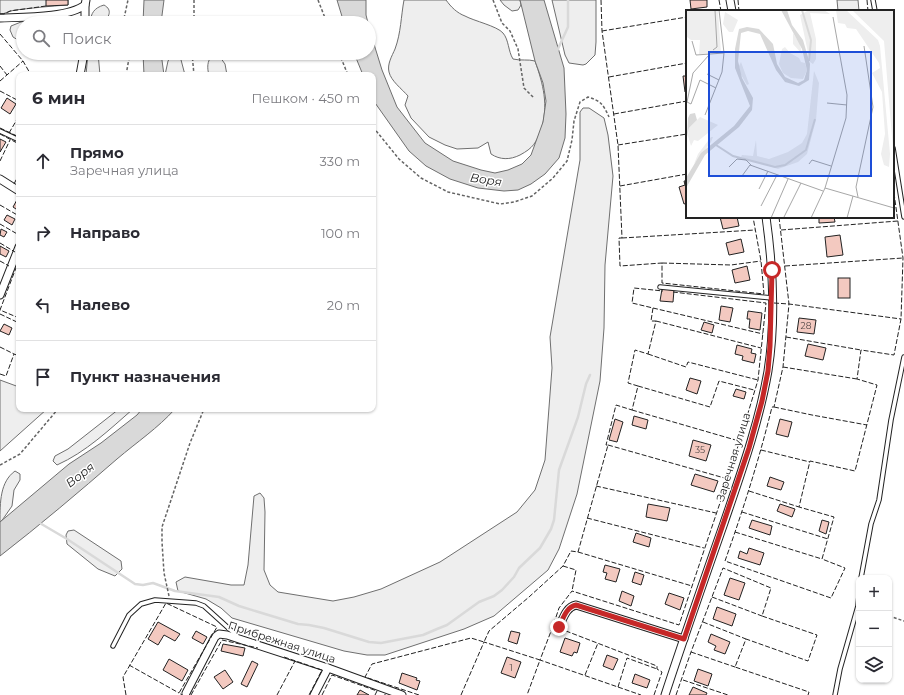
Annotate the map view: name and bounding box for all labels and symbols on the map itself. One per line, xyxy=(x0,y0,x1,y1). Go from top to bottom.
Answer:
inset map xyxy=(686,10,894,218)
water label: Воря xyxy=(469,170,503,189)
route start xyxy=(763,261,781,279)
house number: 28 xyxy=(801,320,812,331)
street label: Заречная улица xyxy=(713,411,753,503)
house number: 35 xyxy=(695,444,705,455)
water label: Воря xyxy=(62,459,97,490)
street label: Прибрежная улица xyxy=(226,618,338,666)
route end xyxy=(550,618,568,636)
house number: 1 xyxy=(509,662,513,673)

